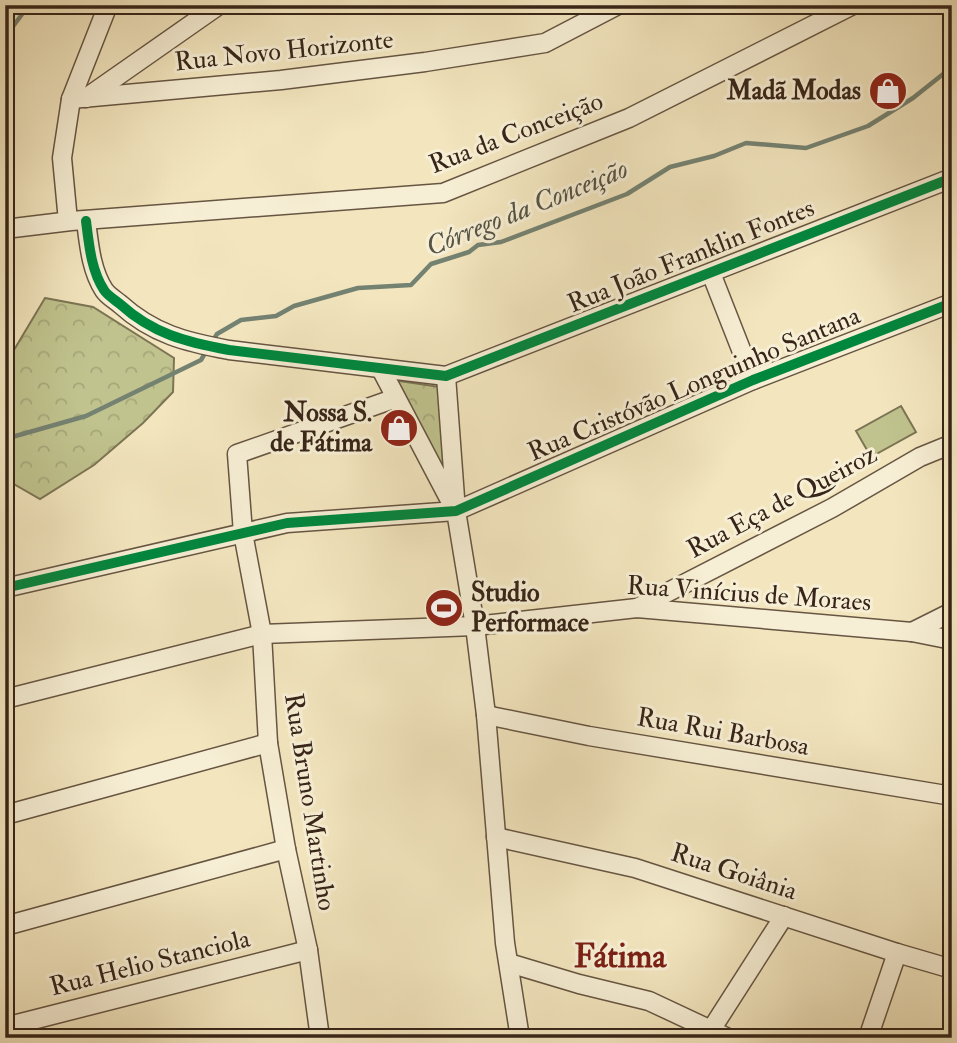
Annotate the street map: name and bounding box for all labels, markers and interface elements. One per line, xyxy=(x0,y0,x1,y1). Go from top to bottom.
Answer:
street label: Rua Novo Horizonte xyxy=(173,24,395,78)
shop icon: Madã Modas xyxy=(867,70,909,112)
place label: Madã Modas xyxy=(726,75,861,107)
street label: Rua da Conceição xyxy=(425,85,607,181)
water label: Córrego da Conceição xyxy=(421,152,633,264)
street label: Rua João Franklin Fontes xyxy=(563,192,819,320)
street label: Rua Cristóvão Longuinho Santana xyxy=(523,299,865,469)
place label: Nossa S. de Fátima xyxy=(270,397,373,459)
shop icon: Nossa S. de Fátima xyxy=(378,407,420,449)
street label: Rua Eça de Queiroz xyxy=(682,438,883,566)
street label: Rua Vinícius de Moraes xyxy=(626,569,872,619)
place label: Studio Performace xyxy=(471,577,589,639)
sports icon: Studio Performace xyxy=(423,587,465,629)
street label: Rua Bruno Martinho xyxy=(277,691,343,913)
street label: Rua Rui Barbosa xyxy=(634,701,812,763)
street label: Rua Goiânia xyxy=(667,837,801,908)
street label: Rua Helio Stanciola xyxy=(47,923,254,1003)
district label: Fátima xyxy=(574,936,667,977)

